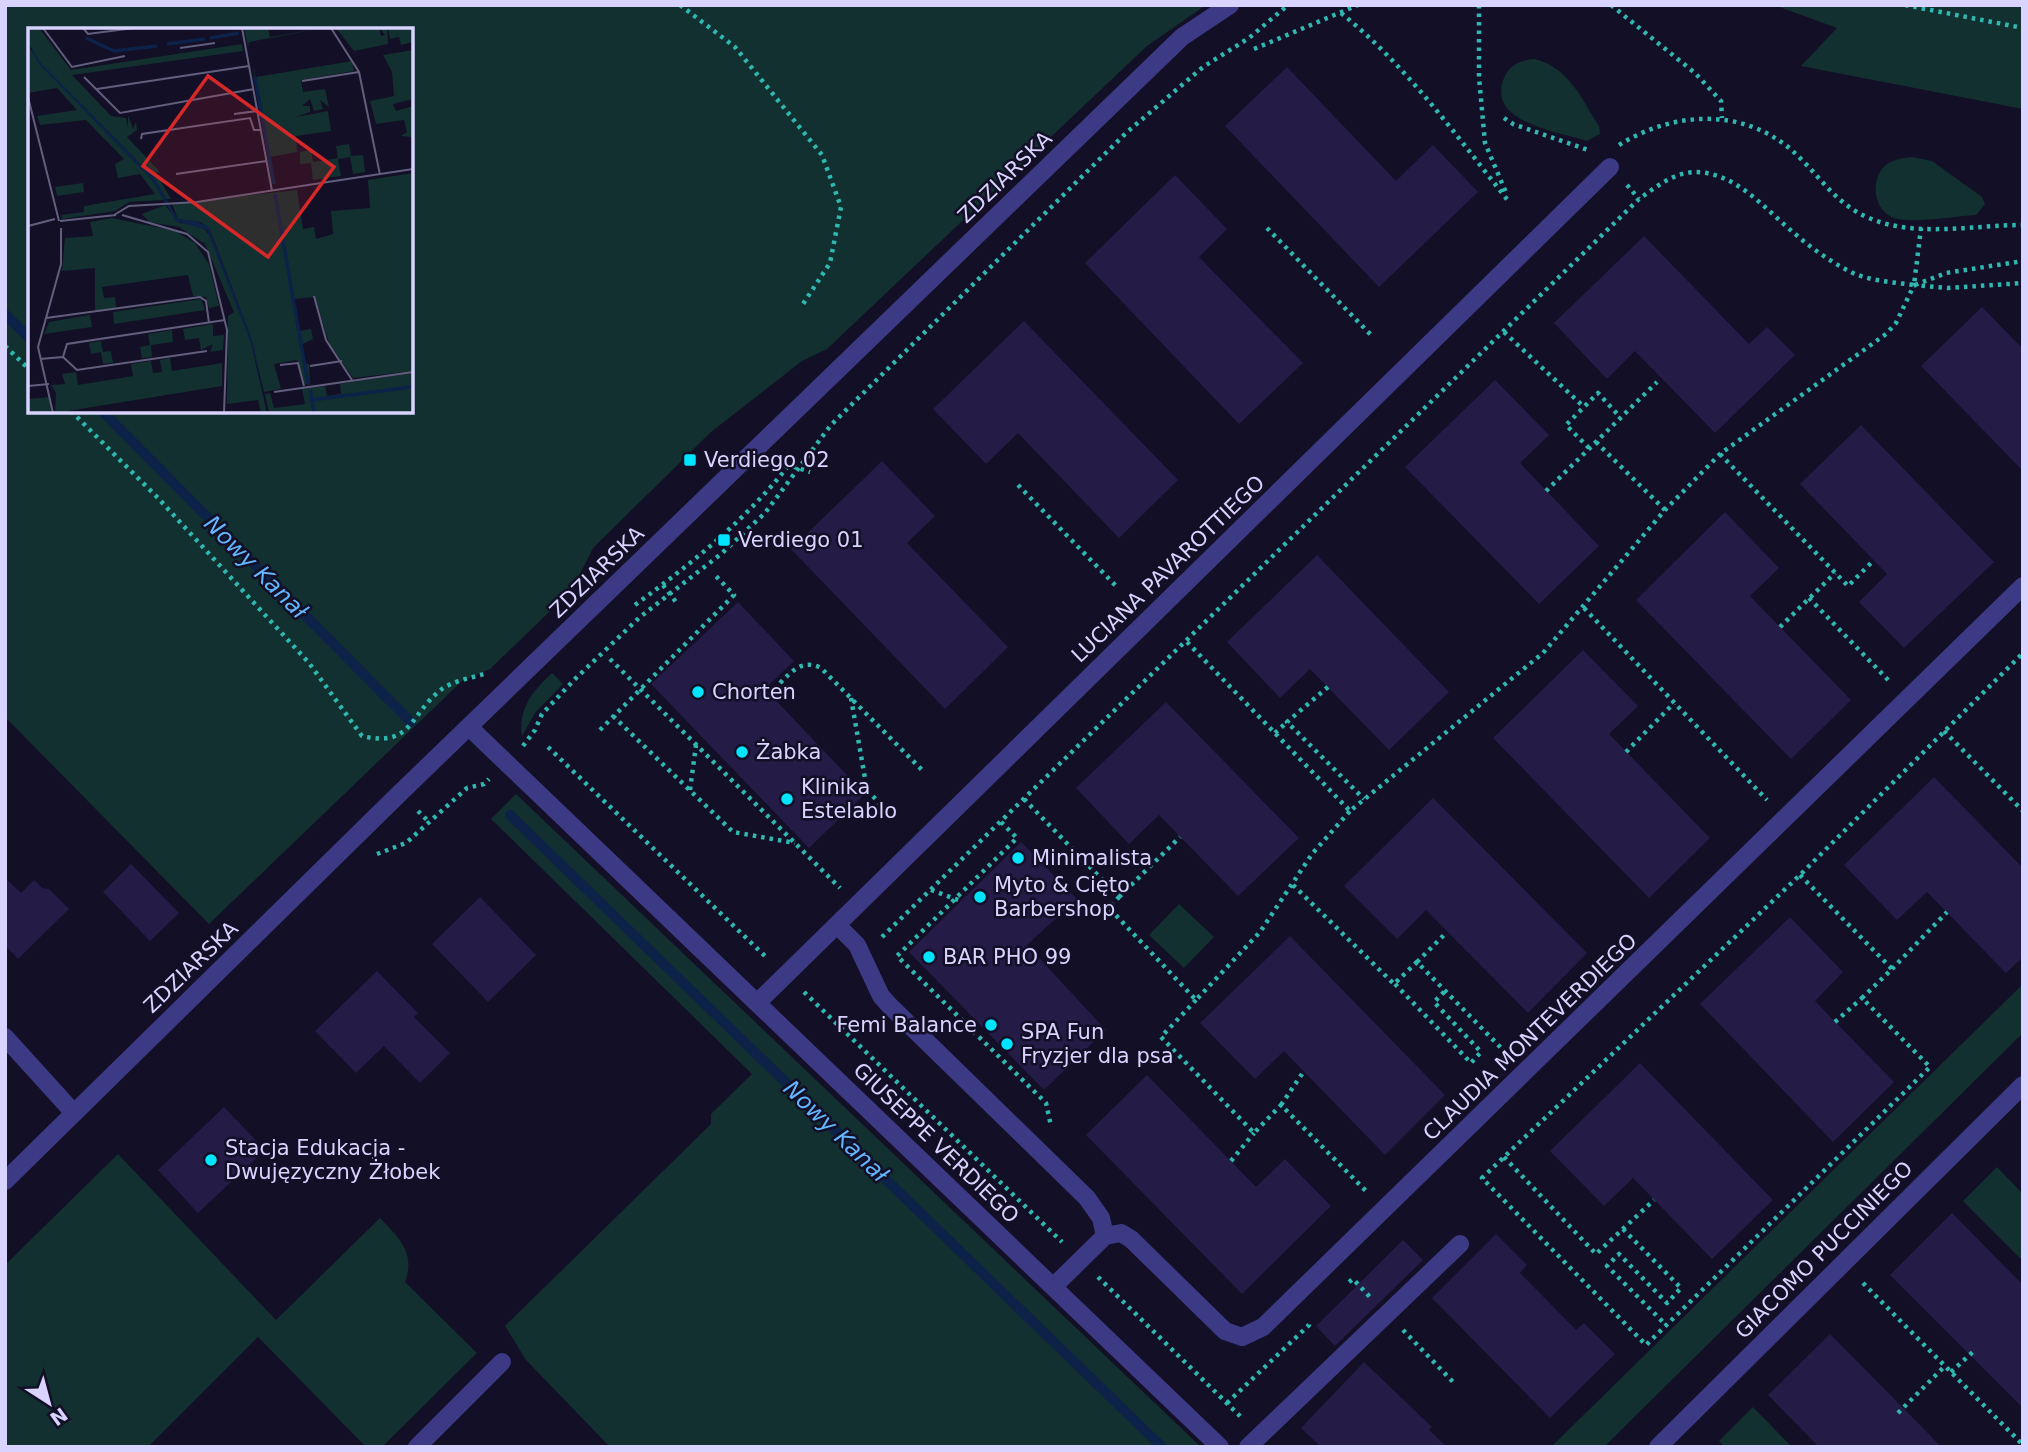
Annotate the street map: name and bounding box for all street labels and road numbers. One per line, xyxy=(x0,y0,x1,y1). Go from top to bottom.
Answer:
street label: ZDZIARSKA xyxy=(953,126,1057,228)
street label: LUCIANA PAVAROTTIEGO xyxy=(1067,471,1269,667)
street label: ZDZIARSKA xyxy=(545,521,649,623)
street label: ZDZIARSKA xyxy=(139,916,243,1018)
street label: CLAUDIA MONTEVERDIEGO xyxy=(1418,929,1642,1145)
street label: GIUSEPPE VERDIEGO xyxy=(848,1058,1024,1228)
street label: GIACOMO PUCCINIEGO xyxy=(1730,1156,1918,1344)

